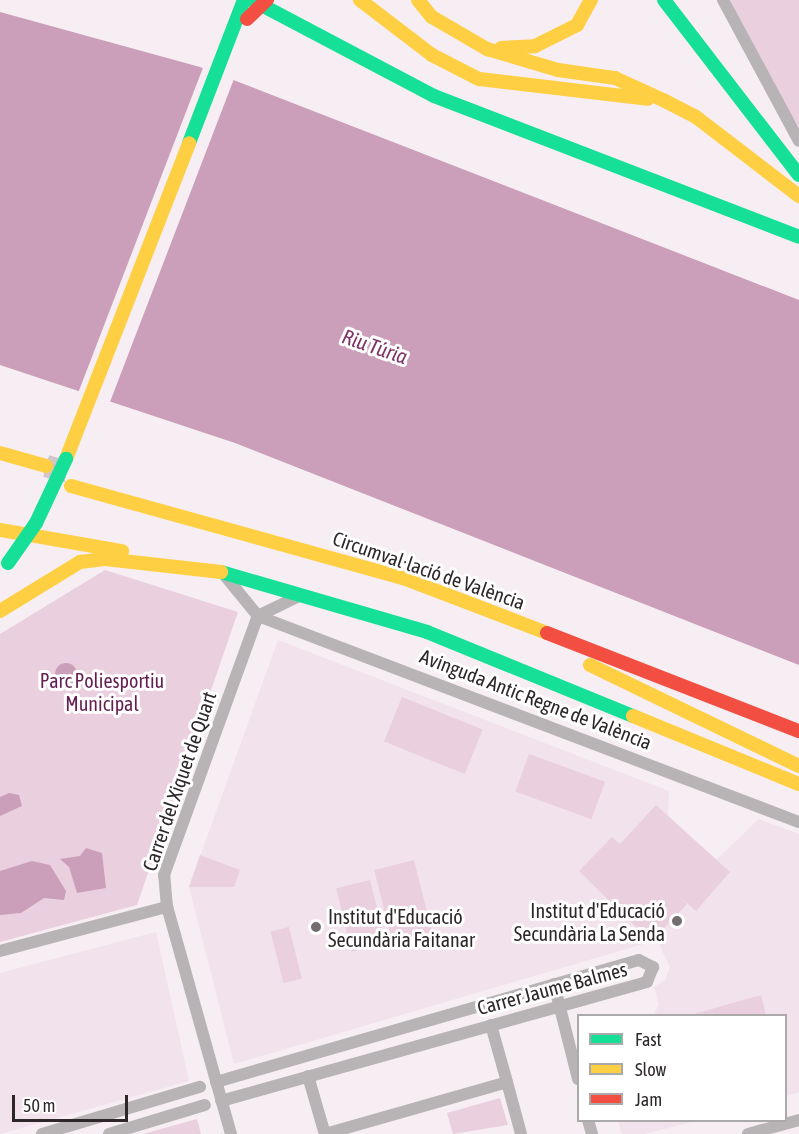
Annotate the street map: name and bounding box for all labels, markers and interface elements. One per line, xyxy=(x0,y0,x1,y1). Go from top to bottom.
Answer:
water label: Riu Túria xyxy=(339,323,411,369)
street label: Circumval·lació de València xyxy=(330,526,528,614)
street label: Avinguda Antic Regne de València xyxy=(417,644,655,754)
park label: Parc Poliesportiu Municipal xyxy=(40,668,164,715)
street label: Carrer del Xiquet de Quart xyxy=(137,688,221,874)
place label: Institut d'Educació Secundària La Senda xyxy=(514,898,665,945)
place label: Institut d'Educació Secundària Faitanar xyxy=(328,904,475,951)
marker: Institut d'Educació Secundària La Senda xyxy=(670,914,684,928)
marker: Institut d'Educació Secundària Faitanar xyxy=(309,920,323,934)
street label: Carrer Jaume Balmes xyxy=(475,956,629,1020)
legend xyxy=(577,1014,787,1122)
text: Fast xyxy=(635,1029,662,1050)
text: Slow xyxy=(635,1059,666,1080)
scale bar xyxy=(15,1083,130,1121)
text: Jam xyxy=(635,1089,662,1110)
text: 50 m xyxy=(23,1095,55,1116)

